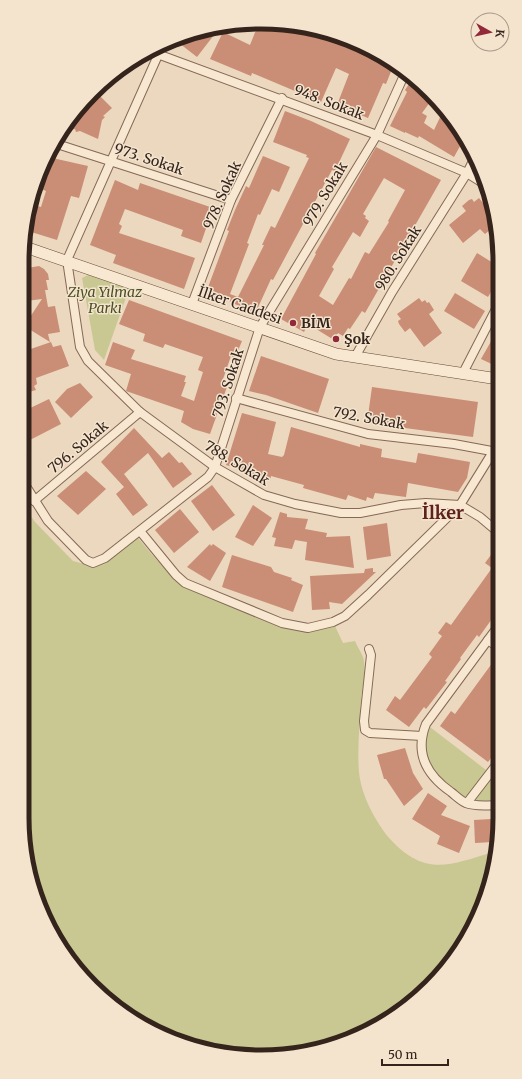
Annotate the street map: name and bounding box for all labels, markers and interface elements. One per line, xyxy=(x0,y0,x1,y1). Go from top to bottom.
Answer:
north arrow xyxy=(470,12,510,52)
text: K xyxy=(492,28,507,39)
street label: 948. Sokak xyxy=(291,80,367,124)
street label: 973. Sokak xyxy=(112,139,186,179)
street label: 978. Sokak xyxy=(199,158,245,232)
street label: 979. Sokak xyxy=(299,158,351,229)
street label: 980. Sokak xyxy=(371,222,425,294)
street label: İlker Caddesi xyxy=(196,282,285,328)
park label: Ziya Yılmaz Parkı xyxy=(67,283,143,317)
place label: BİM xyxy=(301,314,331,332)
marker: BİM xyxy=(288,318,298,328)
place label: Şok xyxy=(344,330,371,348)
marker: Şok xyxy=(331,334,341,344)
street label: 793. Sokak xyxy=(208,346,248,420)
street label: 792. Sokak xyxy=(332,403,407,433)
street label: 796. Sokak xyxy=(44,417,112,477)
street label: 788. Sokak xyxy=(201,437,273,490)
district label: İlker xyxy=(422,501,464,524)
scale bar xyxy=(382,1041,448,1067)
text: 50 m xyxy=(388,1047,417,1062)

